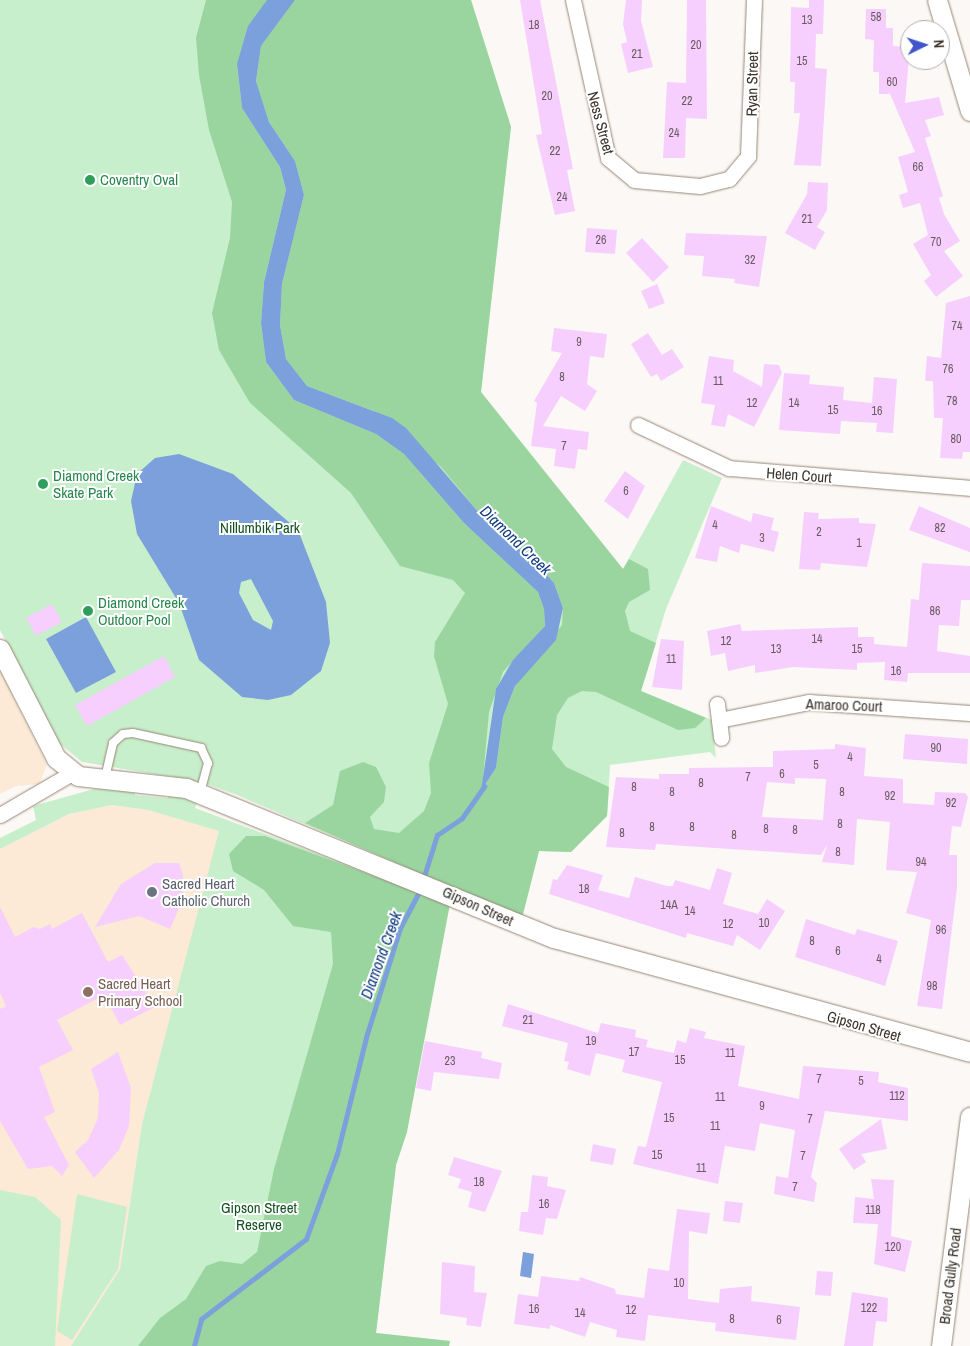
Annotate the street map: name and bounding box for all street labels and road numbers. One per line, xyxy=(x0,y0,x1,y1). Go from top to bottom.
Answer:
street label: Ryan Street xyxy=(742,51,762,117)
street label: Ness Street xyxy=(584,90,618,156)
street label: Helen Court xyxy=(766,464,832,486)
street label: Amaroo Court xyxy=(805,695,883,715)
street label: Gipson Street xyxy=(440,882,516,930)
street label: Gipson Street xyxy=(825,1007,903,1045)
street label: Broad Gully Road xyxy=(935,1227,965,1325)

